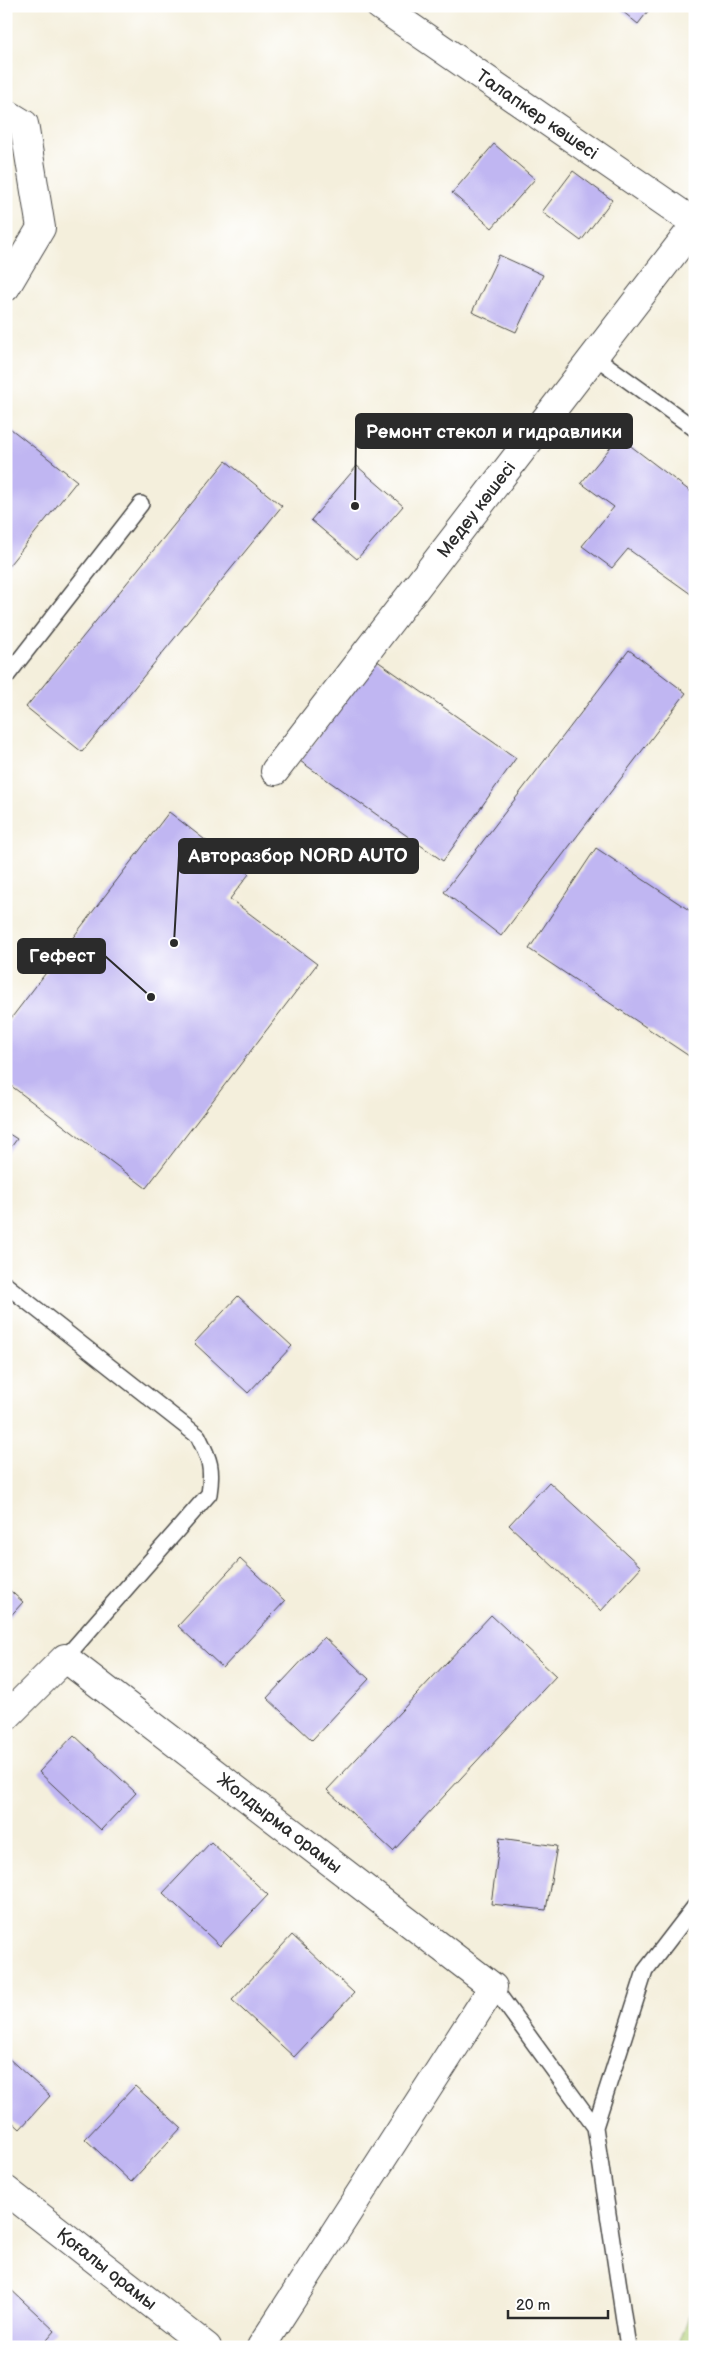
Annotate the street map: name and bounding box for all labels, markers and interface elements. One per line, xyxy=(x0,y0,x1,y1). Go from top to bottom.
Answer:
street label: Талапкер көшесі xyxy=(472,65,602,164)
callout: Ремонт стекол и гидравлики xyxy=(356,414,632,448)
text: Ремонт стекол и гидравлики xyxy=(366,421,622,444)
street label: Медеу көшесі xyxy=(433,457,520,562)
callout: Авторазбор NORD AUTO xyxy=(179,839,418,873)
text: Авторазбор NORD AUTO xyxy=(187,845,408,868)
callout: Гефест xyxy=(18,939,105,973)
text: Гефест xyxy=(29,945,95,968)
street label: Жолдырма орамы xyxy=(213,1769,346,1878)
street label: Қоғалы орамы xyxy=(53,2224,161,2315)
scale bar xyxy=(508,2288,608,2320)
text: 20 m xyxy=(516,2296,550,2315)

